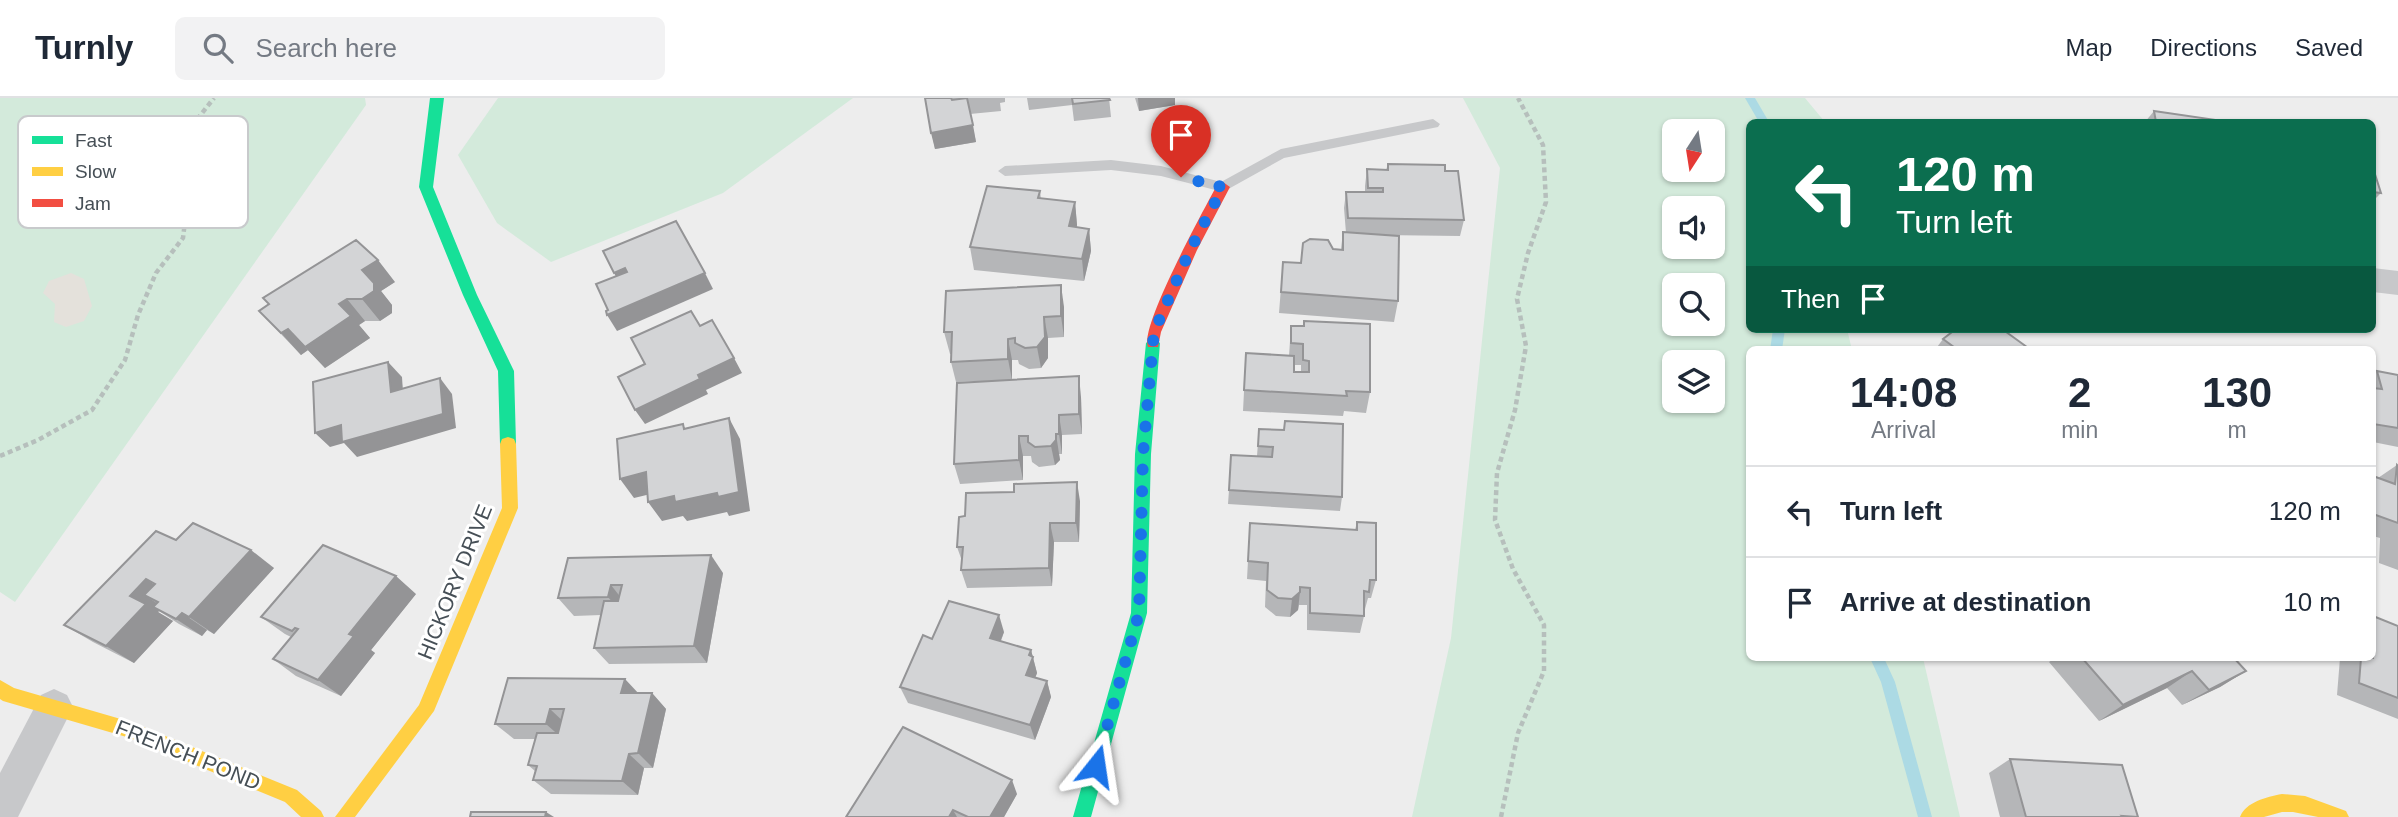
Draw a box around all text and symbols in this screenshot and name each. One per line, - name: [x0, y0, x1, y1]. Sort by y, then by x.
- search box: [175, 17, 665, 80]
- text: Turnly: [35, 29, 133, 66]
- icon: search: [199, 29, 237, 67]
- text: Search here: [255, 33, 397, 63]
- text: Map: [2066, 34, 2112, 61]
- text: Directions: [2150, 34, 2257, 61]
- text: Saved: [2295, 34, 2363, 61]
- pin: [1151, 105, 1211, 177]
- legend: [18, 116, 248, 228]
- icon: arrive: [1162, 116, 1200, 154]
- north arrow: [1662, 119, 1726, 182]
- map controls: [1662, 119, 1725, 413]
- text: Fast: [75, 130, 113, 151]
- icon: left: [1781, 147, 1872, 238]
- text: 120 m: [1896, 147, 2035, 201]
- text: Slow: [75, 161, 116, 182]
- text: Jam: [75, 193, 111, 214]
- button: sound: [1662, 196, 1725, 259]
- text: Turn left: [1896, 204, 2012, 240]
- button: search: [1662, 273, 1725, 336]
- icon: arrive: [1854, 280, 1892, 318]
- text: Then: [1781, 284, 1840, 314]
- button: layers: [1662, 350, 1725, 413]
- text: 14:08: [1850, 369, 1957, 416]
- text: 2: [2068, 369, 2091, 416]
- text: 130: [2202, 369, 2272, 416]
- text: Arrival: [1871, 417, 1936, 443]
- text: min: [2061, 417, 2098, 443]
- text: m: [2228, 417, 2247, 443]
- icon: left: [1781, 493, 1819, 531]
- text: Turn left: [1840, 496, 1942, 526]
- text: 120 m: [2269, 496, 2341, 526]
- street label: HICKORY DRIVE: [413, 501, 496, 663]
- icon: arrive: [1781, 584, 1819, 622]
- text: Arrive at destination: [1840, 587, 2091, 617]
- text: 10 m: [2283, 587, 2341, 617]
- street label: FRENCH POND: [112, 715, 264, 794]
- position arrow: [1059, 729, 1133, 803]

